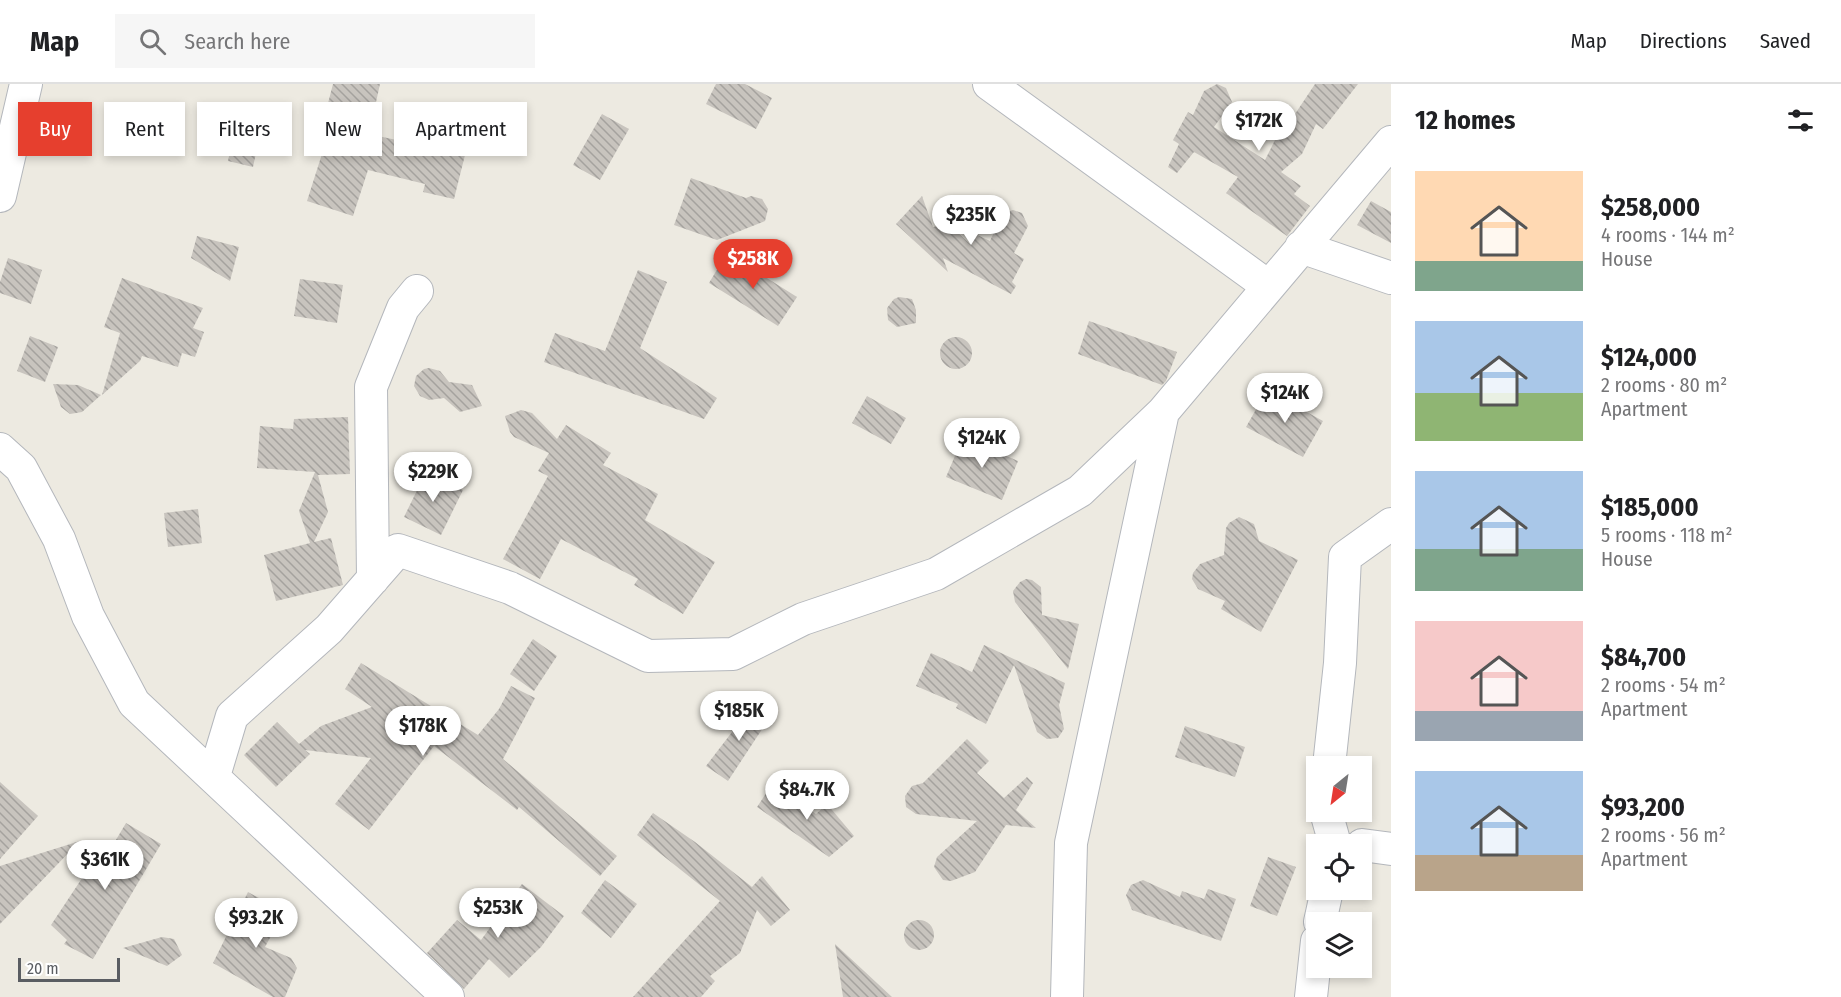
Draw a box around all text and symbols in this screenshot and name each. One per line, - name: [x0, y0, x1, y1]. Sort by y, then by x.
- search box: [115, 14, 535, 68]
- text: Map: [30, 25, 79, 58]
- icon: search: [136, 25, 169, 58]
- text: Search here: [184, 28, 290, 55]
- text: Map: [1570, 28, 1607, 54]
- text: Directions: [1640, 28, 1727, 54]
- text: Saved: [1760, 28, 1811, 54]
- pin: $172K: [1217, 101, 1301, 152]
- chip: Buy: [18, 102, 92, 156]
- chip: Rent: [104, 102, 185, 156]
- chip: Filters: [197, 102, 292, 156]
- chip: New: [304, 102, 382, 156]
- chip: Apartment: [394, 102, 527, 156]
- icon: filters: [1784, 104, 1817, 137]
- text: 12 homes: [1415, 105, 1515, 136]
- text: $172K: [1235, 108, 1283, 132]
- text: $258,000: [1601, 192, 1700, 223]
- pin: $235K: [929, 195, 1013, 246]
- icon: home: [1463, 195, 1535, 267]
- text: $235K: [946, 202, 996, 226]
- text: 4 rooms · 144 m²: [1601, 223, 1735, 247]
- pin: $258K: [711, 239, 795, 290]
- text: $258K: [727, 246, 779, 270]
- text: House: [1601, 247, 1653, 271]
- text: $124,000: [1601, 342, 1697, 373]
- icon: home: [1463, 345, 1535, 417]
- pin: $124K: [1243, 373, 1327, 424]
- text: 2 rooms · 80 m²: [1601, 373, 1727, 397]
- text: $124K: [1261, 380, 1309, 404]
- text: Apartment: [1601, 397, 1688, 421]
- pin: $124K: [940, 418, 1024, 469]
- text: $124K: [958, 425, 1006, 449]
- pin: $229K: [391, 452, 475, 503]
- text: $229K: [408, 459, 458, 483]
- text: $185,000: [1601, 492, 1699, 523]
- icon: home: [1463, 495, 1535, 567]
- text: 5 rooms · 118 m²: [1601, 523, 1732, 547]
- text: House: [1601, 547, 1653, 571]
- text: $84,700: [1601, 642, 1686, 673]
- icon: home: [1463, 645, 1535, 717]
- text: 2 rooms · 54 m²: [1601, 673, 1726, 697]
- pin: $185K: [697, 691, 781, 742]
- text: Apartment: [1601, 697, 1688, 721]
- text: $185K: [714, 698, 764, 722]
- pin: $178K: [381, 706, 465, 757]
- text: $178K: [399, 713, 447, 737]
- north arrow: [1306, 756, 1372, 822]
- map controls: [1306, 756, 1372, 978]
- pin: $84.7K: [758, 770, 856, 821]
- text: $84.7K: [779, 777, 835, 801]
- text: $93,200: [1601, 792, 1685, 823]
- icon: home: [1463, 795, 1535, 867]
- text: 2 rooms · 56 m²: [1601, 823, 1726, 847]
- button: locate: [1306, 834, 1372, 900]
- pin: $361K: [63, 840, 147, 891]
- text: $361K: [81, 847, 129, 871]
- text: Apartment: [1601, 847, 1688, 871]
- pin: $253K: [456, 888, 540, 939]
- text: $253K: [473, 895, 523, 919]
- pin: $93.2K: [207, 898, 305, 949]
- text: $93.2K: [229, 905, 283, 929]
- button: layers: [1306, 912, 1372, 978]
- scale bar: [18, 955, 120, 982]
- text: 20 m: [27, 959, 58, 978]

